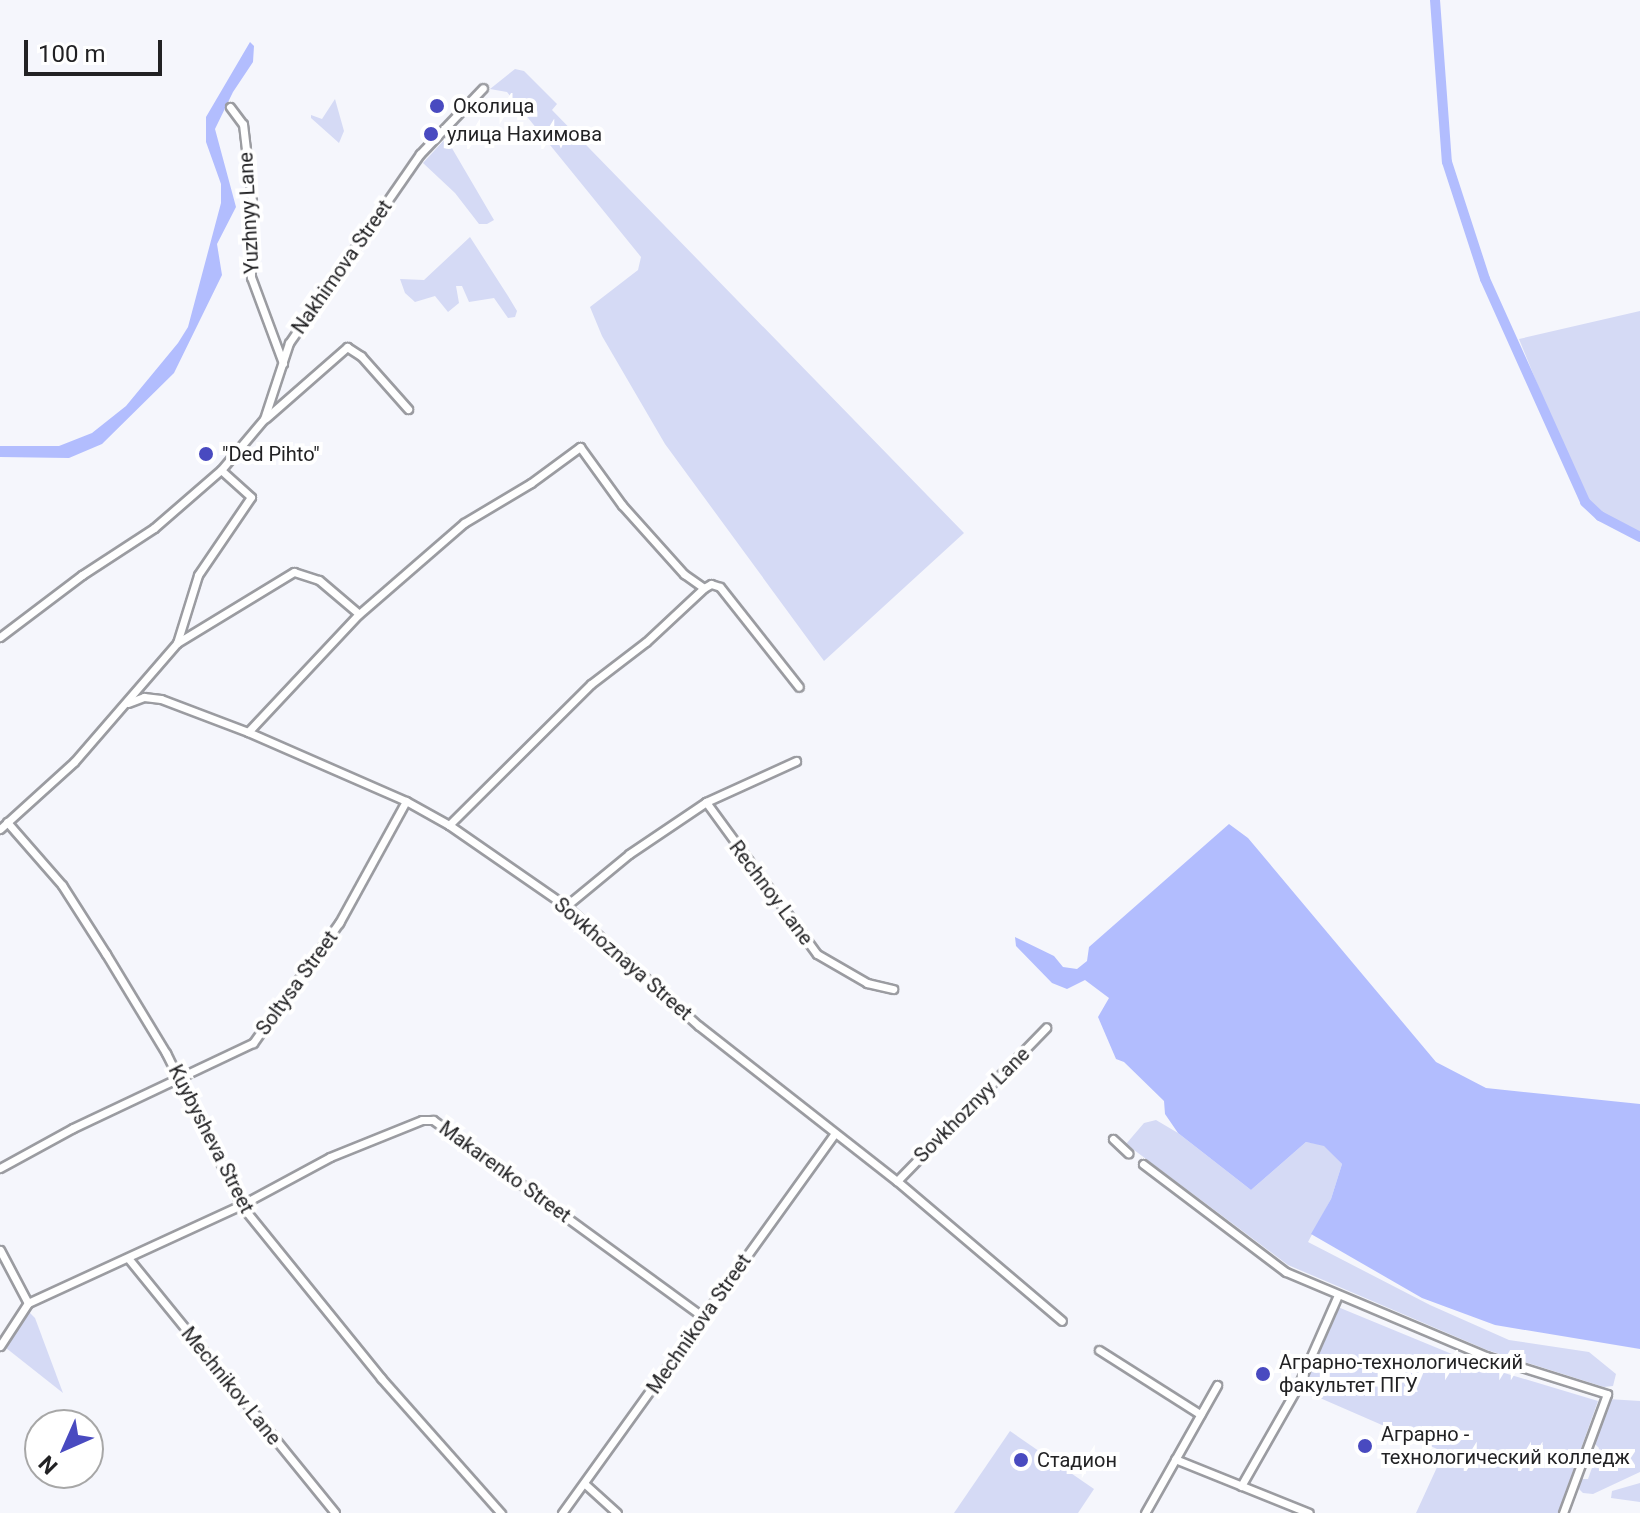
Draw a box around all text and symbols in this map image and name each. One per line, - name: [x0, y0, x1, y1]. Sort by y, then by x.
- scale bar: [28, 24, 166, 74]
- text: 100 m: [38, 40, 105, 68]
- place label: Околица: [453, 94, 534, 118]
- marker: Околица: [428, 97, 446, 115]
- place label: улица Нахимова: [447, 122, 602, 146]
- marker: улица Нахимова: [422, 125, 440, 143]
- street label: Yuzhnyy Lane: [234, 152, 264, 274]
- street label: Nakhimova Street: [287, 195, 397, 339]
- place label: "Ded Pihto": [222, 442, 320, 466]
- marker: "Ded Pihto": [197, 445, 215, 463]
- street label: Rechnoy Lane: [724, 836, 818, 950]
- street label: Sovkhoznaya Street: [549, 893, 697, 1025]
- street label: Soltysa Street: [251, 926, 343, 1040]
- street label: Sovkhoznyy Lane: [909, 1042, 1035, 1168]
- street label: Kuybysheva Street: [163, 1061, 259, 1217]
- street label: Makarenko Street: [434, 1116, 576, 1228]
- street label: Mechnikova Street: [642, 1250, 756, 1398]
- street label: Mechnikov Lane: [176, 1322, 286, 1450]
- place label: Аграрно-технологический факультет ПГУ: [1279, 1350, 1523, 1397]
- marker: Аграрно-технологический факультет ПГУ: [1254, 1365, 1272, 1383]
- north arrow: [24, 1409, 104, 1489]
- place label: Аграрно - технологический колледж: [1381, 1422, 1630, 1469]
- marker: Аграрно - технологический колледж: [1356, 1437, 1374, 1455]
- place label: Стадион: [1037, 1448, 1117, 1472]
- text: N: [34, 1451, 62, 1479]
- marker: Стадион: [1012, 1451, 1030, 1469]

